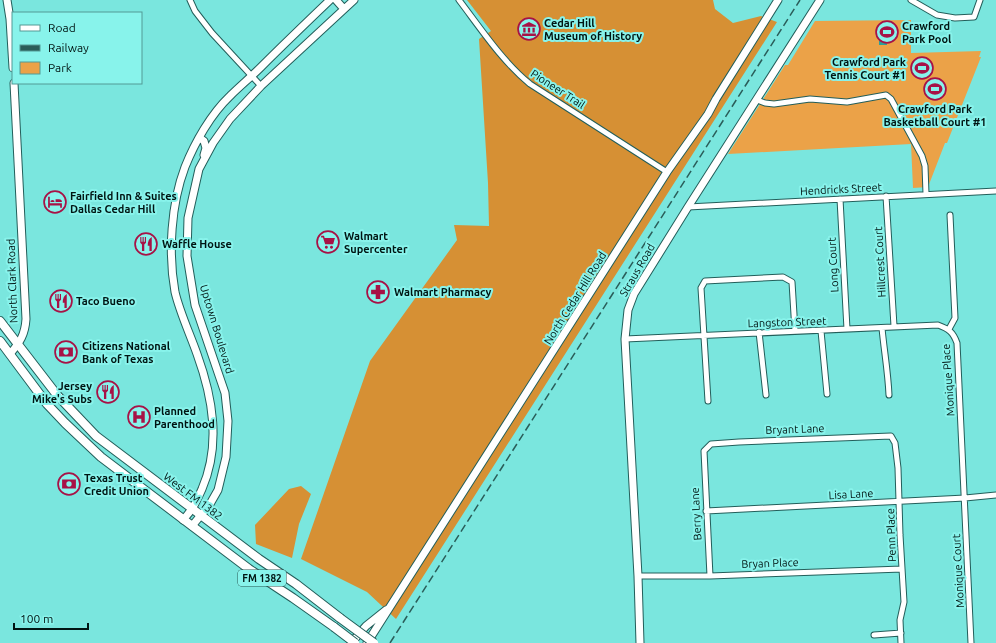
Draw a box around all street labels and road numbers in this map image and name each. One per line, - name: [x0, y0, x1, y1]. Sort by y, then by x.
- street label: Pioneer Trail: [529, 67, 587, 111]
- street label: Hendricks Street: [800, 181, 883, 197]
- street label: Hillcrest Court: [872, 226, 888, 298]
- street label: Long Court: [826, 237, 840, 293]
- street label: North Clark Road: [5, 239, 19, 323]
- street label: Straus Road: [617, 242, 657, 298]
- street label: North Cedar Hill Road: [542, 249, 608, 347]
- street label: Uptown Boulevard: [198, 283, 236, 375]
- street label: Langston Street: [747, 315, 827, 329]
- street label: Monique Place: [939, 343, 957, 417]
- street label: Bryant Lane: [765, 422, 825, 436]
- street label: West FM 1382: [161, 470, 225, 522]
- street label: Berry Lane: [689, 487, 703, 541]
- street label: Lisa Lane: [828, 487, 874, 501]
- street label: Penn Place: [884, 508, 898, 562]
- street label: Monique Court: [950, 533, 966, 608]
- street label: Bryan Place: [741, 556, 799, 570]
- road number: FM 1382: [238, 570, 286, 586]

